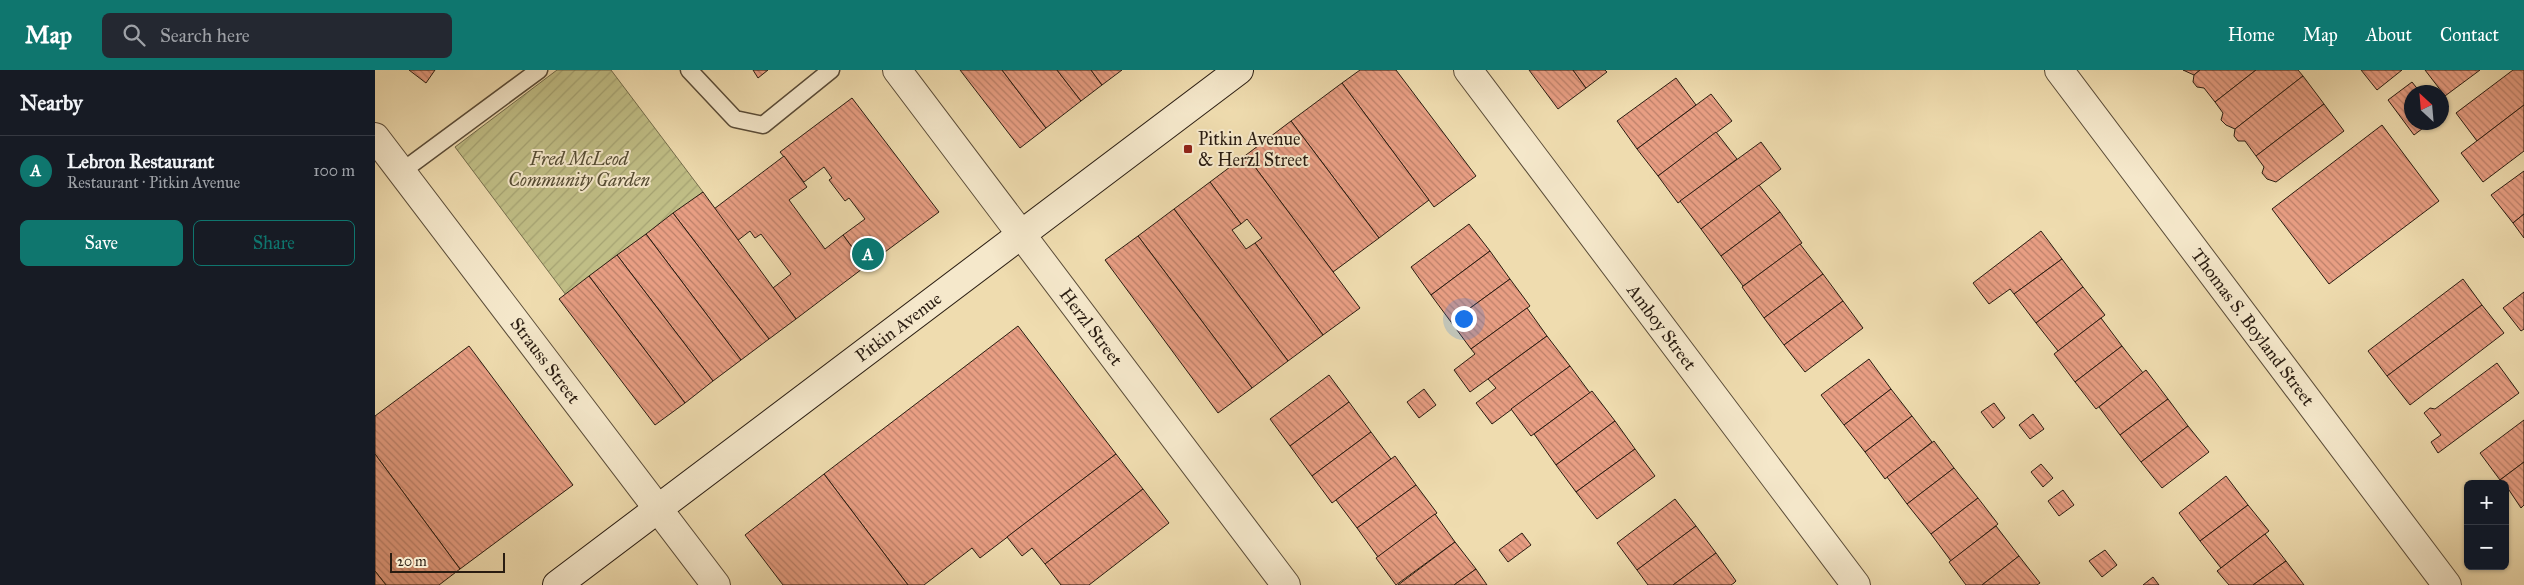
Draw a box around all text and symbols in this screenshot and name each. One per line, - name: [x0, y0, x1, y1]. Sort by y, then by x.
- search box: [102, 13, 452, 58]
- text: Map: [25, 20, 72, 50]
- icon: search: [120, 21, 148, 49]
- text: Search here: [160, 24, 250, 47]
- text: Home: [2228, 24, 2275, 46]
- text: Map: [2303, 24, 2338, 46]
- text: About: [2366, 24, 2412, 46]
- text: Contact: [2440, 24, 2499, 46]
- north arrow: [2404, 85, 2449, 130]
- text: Nearby: [20, 90, 83, 116]
- place label: Pitkin Avenue & Herzl Street: [1198, 128, 1309, 171]
- marker: Pitkin Avenue & Herzl Street: [1182, 143, 1194, 155]
- park label: Fred McLeod Community Garden: [508, 148, 650, 191]
- text: Lebron Restaurant: [67, 150, 214, 173]
- text: A: [31, 161, 41, 180]
- text: 100 m: [313, 161, 355, 180]
- text: Restaurant · Pitkin Avenue: [67, 173, 240, 192]
- button: Save: [20, 220, 183, 266]
- button: Share: [193, 220, 355, 266]
- pin: A: [852, 235, 884, 273]
- street label: Thomas S. Boyland Street: [2186, 244, 2320, 411]
- street label: Amboy Street: [1622, 279, 1702, 375]
- street label: Herzl Street: [1055, 284, 1128, 371]
- street label: Pitkin Avenue: [851, 287, 946, 367]
- your location: [1451, 306, 1477, 332]
- street label: Strauss Street: [505, 313, 585, 409]
- map controls: [2464, 480, 2509, 570]
- button: +: [2464, 480, 2509, 525]
- button: −: [2464, 525, 2509, 570]
- scale bar: [390, 550, 505, 573]
- text: 20 m: [397, 553, 427, 570]

